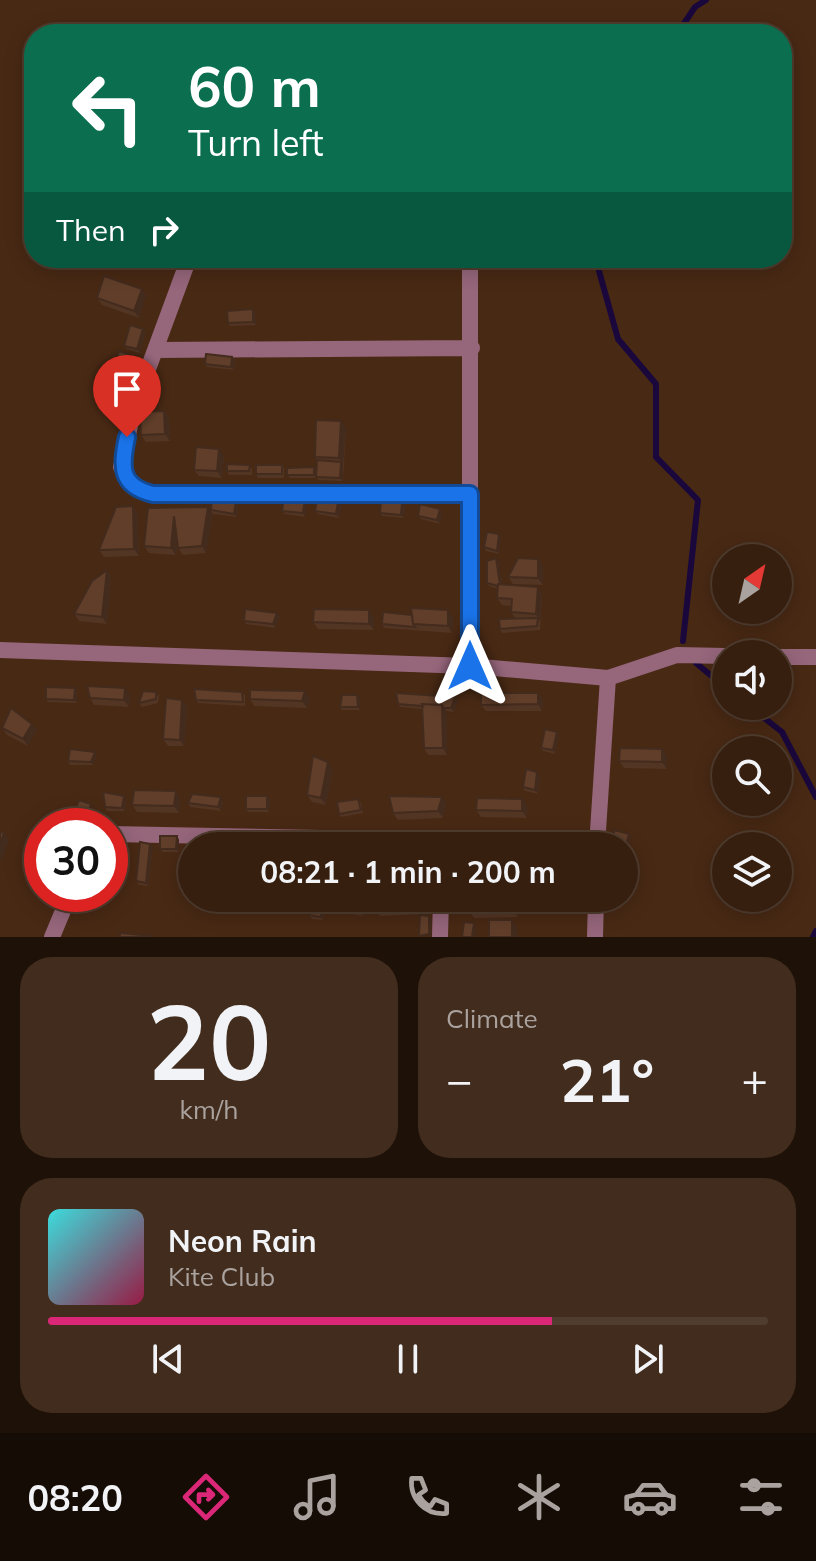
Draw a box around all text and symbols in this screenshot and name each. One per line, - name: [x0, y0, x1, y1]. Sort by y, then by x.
- text: 60 m: [188, 51, 321, 121]
- icon: left: [56, 56, 160, 160]
- text: Turn left: [188, 120, 324, 165]
- icon: right: [142, 208, 186, 252]
- text: Then: [56, 211, 126, 249]
- pin: [93, 355, 161, 437]
- icon: arrive: [105, 367, 149, 411]
- north arrow: [712, 544, 792, 624]
- map controls: [712, 544, 792, 912]
- position arrow: [428, 624, 512, 708]
- button: sound: [712, 640, 792, 720]
- button: search: [712, 736, 792, 816]
- speed limit sign: 30: [24, 808, 128, 912]
- button: layers: [712, 832, 792, 912]
- text: 08:21 · 1 min · 200 m: [260, 853, 556, 891]
- text: 20: [147, 975, 271, 1106]
- text: Climate: [446, 1002, 538, 1035]
- text: 21°: [560, 1042, 654, 1117]
- text: −: [446, 1052, 472, 1107]
- text: +: [742, 1052, 768, 1107]
- text: km/h: [180, 1093, 238, 1126]
- text: Neon Rain: [168, 1222, 317, 1260]
- text: Kite Club: [168, 1260, 275, 1293]
- icon: previous: [146, 1337, 190, 1381]
- icon: pause: [386, 1337, 430, 1381]
- icon: next: [626, 1337, 670, 1381]
- icon: directions: [178, 1469, 234, 1525]
- icon: music: [289, 1469, 345, 1525]
- icon: phone: [400, 1469, 456, 1525]
- icon: climate: [511, 1469, 567, 1525]
- icon: car: [622, 1469, 678, 1525]
- icon: filters: [733, 1469, 789, 1525]
- text: 08:20: [27, 1475, 123, 1520]

